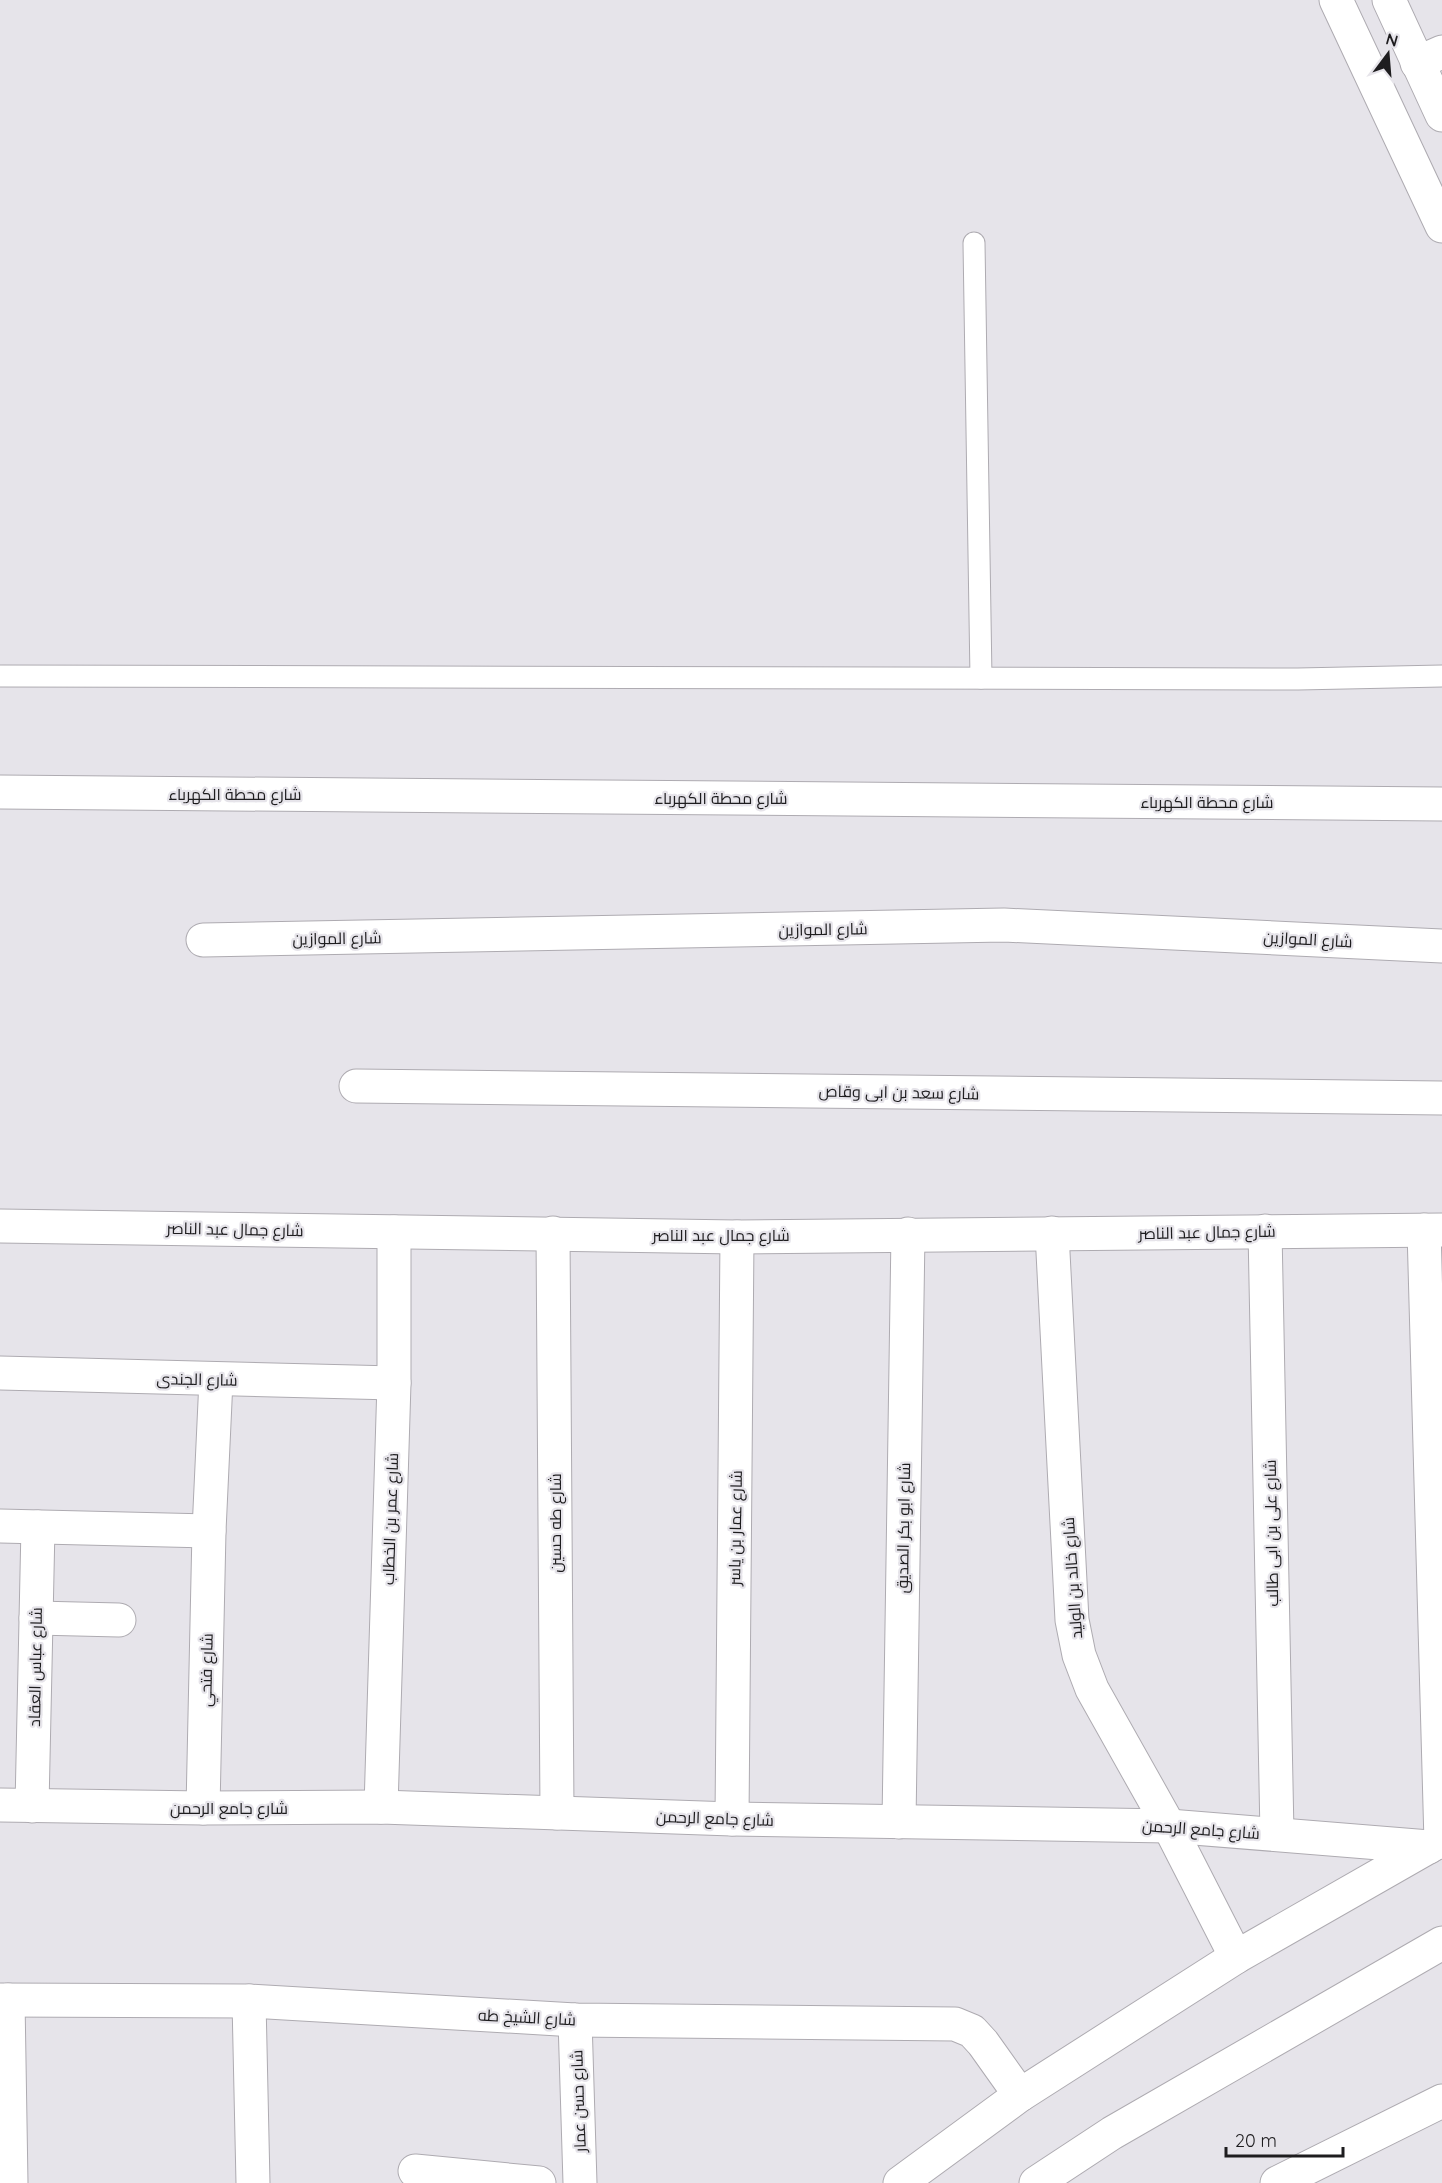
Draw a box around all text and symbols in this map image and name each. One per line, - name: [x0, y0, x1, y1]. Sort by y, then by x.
- north arrow: [1358, 24, 1418, 84]
- text: N: [1384, 28, 1401, 51]
- street label: شارع محطة الكهرباء: [168, 784, 302, 806]
- street label: شارع محطة الكهرباء: [654, 788, 788, 810]
- street label: شارع محطة الكهرباء: [1140, 792, 1274, 814]
- street label: شارع الموازين: [778, 918, 868, 942]
- street label: شارع الموازين: [292, 927, 382, 951]
- street label: شارع الموازين: [1263, 927, 1353, 953]
- street label: شارع سعد بن ابى وقاص: [818, 1081, 980, 1105]
- street label: شارع جمال عبد الناصر: [165, 1218, 304, 1242]
- street label: شارع جمال عبد الناصر: [1137, 1221, 1276, 1245]
- street label: شارع جمال عبد الناصر: [651, 1225, 790, 1247]
- street label: شارع الجندى: [156, 1368, 238, 1392]
- street label: شارع عمر بن الخطاب: [378, 1453, 404, 1586]
- street label: شارع على بن ابى طالب: [1260, 1459, 1284, 1607]
- street label: شارع ابو بكر الصديق: [892, 1462, 916, 1594]
- street label: شارع عمار بن ياسر: [724, 1470, 748, 1587]
- street label: شارع طه حسين: [545, 1473, 567, 1573]
- street label: شارع خالد بن الوليد: [1058, 1516, 1088, 1639]
- street label: شارع عباس العقاد: [24, 1607, 48, 1727]
- street label: شارع فتحي: [195, 1633, 221, 1707]
- street label: شارع جامع الرحمن: [170, 1798, 288, 1820]
- street label: شارع جامع الرحمن: [656, 1806, 774, 1832]
- street label: شارع جامع الرحمن: [1141, 1815, 1261, 1845]
- street label: شارع الشيخ طه: [477, 2004, 577, 2032]
- street label: شارع حسن عمار: [566, 2049, 592, 2154]
- scale bar: [1226, 2120, 1343, 2158]
- text: 20 m: [1235, 2129, 1277, 2152]

